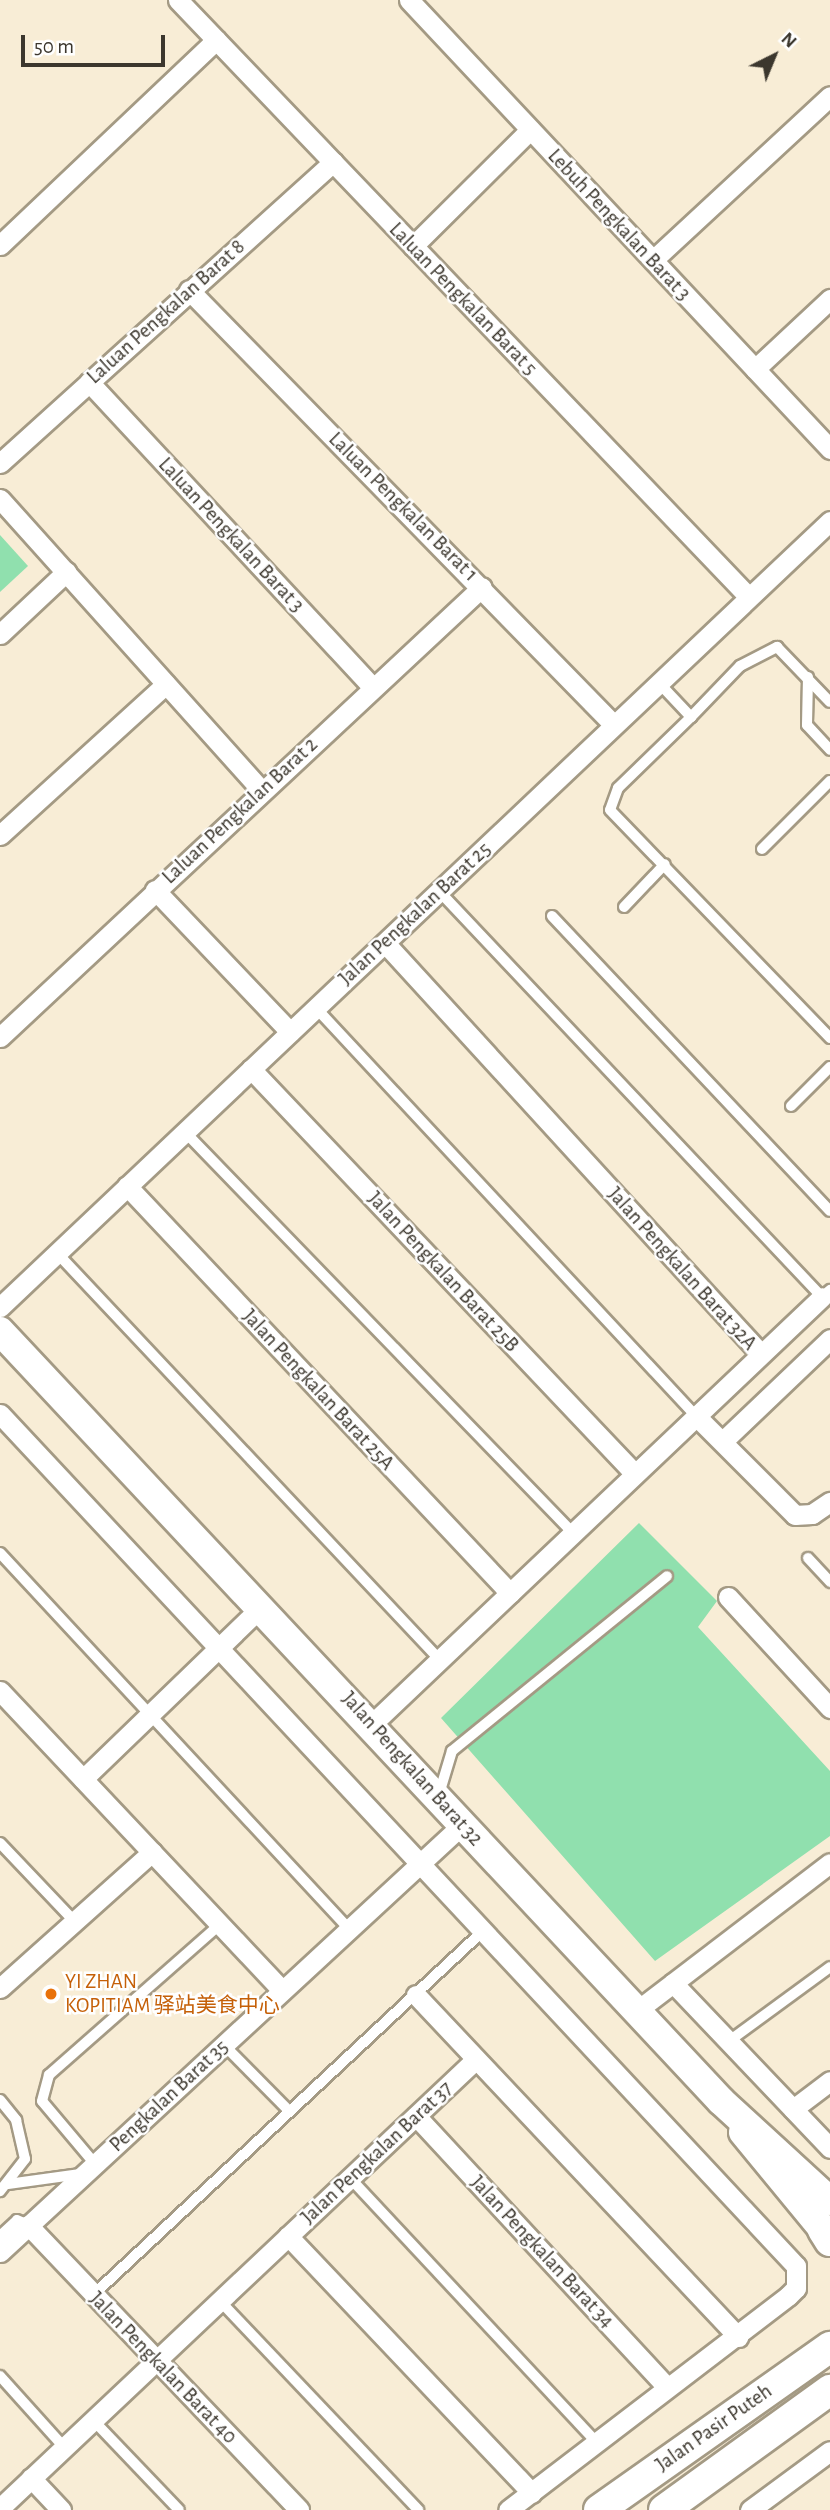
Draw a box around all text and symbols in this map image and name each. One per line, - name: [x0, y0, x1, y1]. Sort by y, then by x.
- scale bar: [24, 21, 168, 65]
- north arrow: [739, 21, 809, 91]
- text: N: [777, 29, 800, 52]
- text: 50 m: [34, 36, 74, 57]
- street label: Lebuh Pengkalan Barat 3: [542, 144, 696, 306]
- street label: Laluan Pengkalan Barat 5: [384, 217, 542, 381]
- street label: Laluan Pengkalan Barat 8: [82, 234, 250, 390]
- street label: Laluan Pengkalan Barat 1: [323, 427, 483, 587]
- street label: Laluan Pengkalan Barat 3: [153, 452, 309, 618]
- street label: Laluan Pengkalan Barat 2: [157, 732, 323, 890]
- street label: Jalan Pengkalan Barat 25: [334, 837, 496, 991]
- street label: Jalan Pengkalan Barat 32A: [602, 1182, 762, 1356]
- street label: Jalan Pengkalan Barat 25B: [362, 1187, 524, 1357]
- street label: Jalan Pengkalan Barat 25A: [237, 1304, 399, 1476]
- street label: Jalan Pengkalan Barat 32: [336, 1687, 488, 1851]
- place label: YI ZHAN KOPITIAM 驿站美食中心: [65, 1969, 280, 2019]
- marker: YI ZHAN KOPITIAM 驿站美食中心: [43, 1986, 59, 2002]
- street label: Pengkalan Barat 35: [104, 2035, 234, 2157]
- street label: Jalan Pengkalan Barat 37: [296, 2076, 458, 2230]
- street label: Jalan Pengkalan Barat 34: [465, 2171, 619, 2333]
- street label: Jalan Pengkalan Barat 40: [84, 2287, 242, 2449]
- street label: Jalan Pasir Puteh: [651, 2379, 777, 2477]

